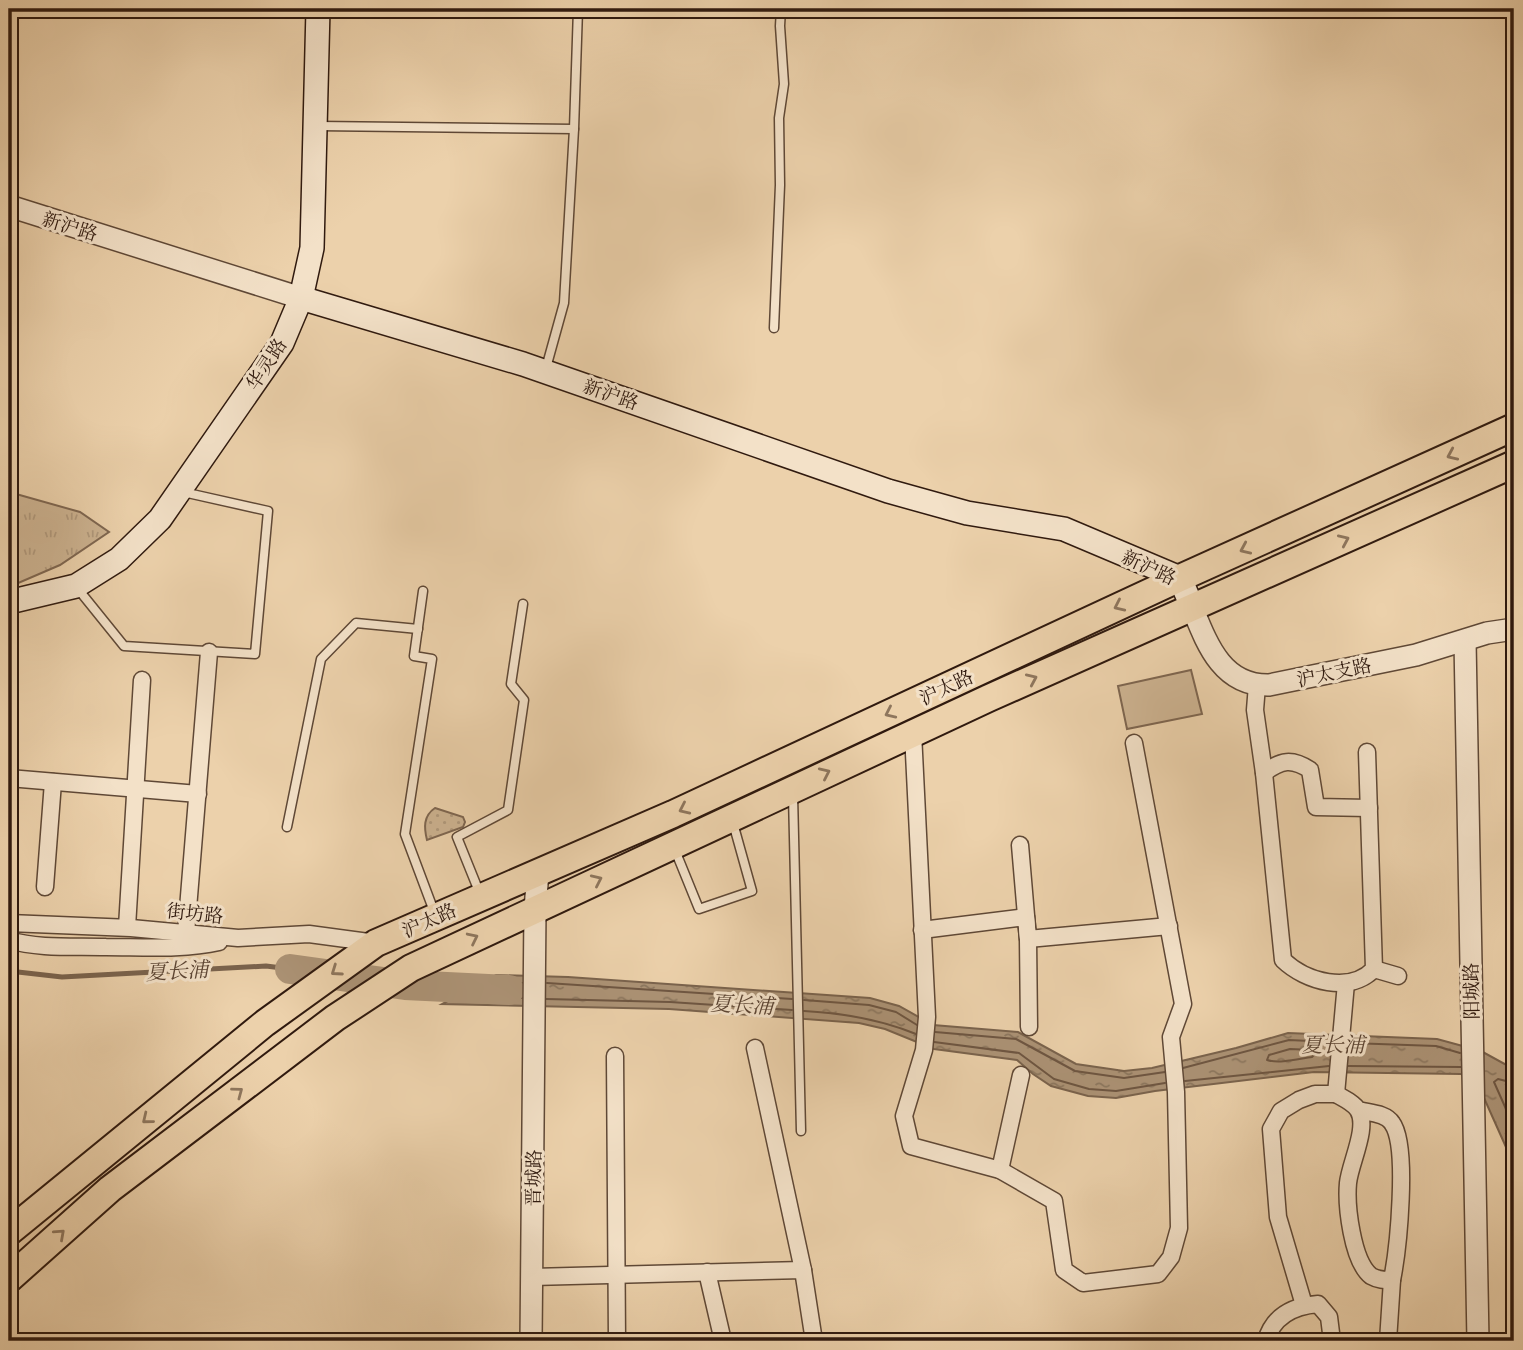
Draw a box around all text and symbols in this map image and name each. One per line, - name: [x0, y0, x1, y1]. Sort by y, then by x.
- street label: 新沪路: [39, 207, 100, 246]
- street label: 华灵路: [241, 334, 292, 394]
- street label: 新沪路: [580, 374, 642, 415]
- one-way arrow: [1447, 447, 1459, 461]
- one-way arrow: [1336, 534, 1349, 548]
- one-way arrow: [1239, 541, 1252, 555]
- street label: 新沪路: [1118, 545, 1179, 590]
- one-way arrow: [1113, 598, 1126, 612]
- street label: 沪太支路: [1295, 653, 1374, 692]
- street label: 沪太路: [916, 665, 977, 710]
- one-way arrow: [1025, 673, 1037, 687]
- one-way arrow: [885, 704, 897, 718]
- one-way arrow: [818, 768, 830, 782]
- one-way arrow: [679, 800, 691, 814]
- one-way arrow: [590, 874, 602, 888]
- street label: 沪太路: [398, 898, 460, 943]
- street label: 街坊路: [165, 899, 225, 928]
- one-way arrow: [466, 933, 478, 947]
- water label: 夏长浦: [145, 956, 212, 986]
- street label: 阳城路: [1460, 962, 1483, 1020]
- one-way arrow: [331, 963, 344, 975]
- water label: 夏长浦: [710, 990, 777, 1020]
- water label: 夏长浦: [1302, 1032, 1367, 1058]
- one-way arrow: [230, 1088, 243, 1101]
- one-way arrow: [142, 1111, 155, 1123]
- street label: 晋城路: [522, 1149, 545, 1207]
- one-way arrow: [52, 1229, 65, 1242]

